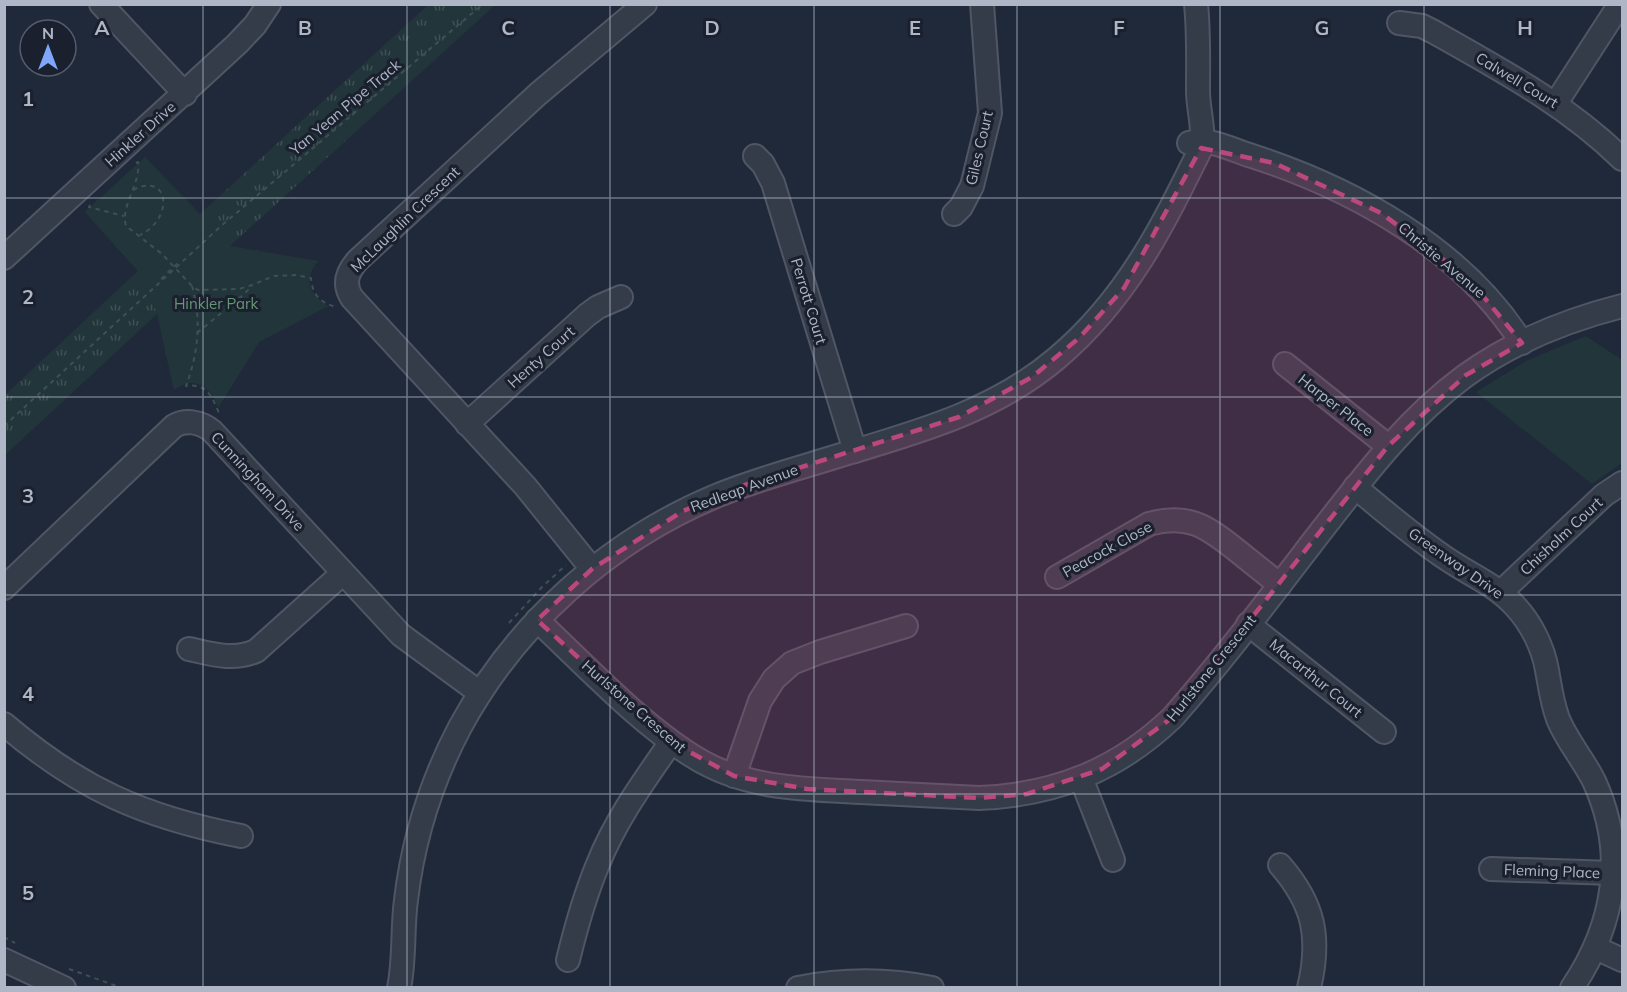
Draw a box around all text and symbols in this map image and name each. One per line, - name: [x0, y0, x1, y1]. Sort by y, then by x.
- text: A: [95, 15, 110, 40]
- text: B: [298, 15, 312, 40]
- text: C: [501, 15, 515, 40]
- text: D: [704, 15, 720, 40]
- text: E: [909, 15, 921, 40]
- text: F: [1113, 15, 1125, 40]
- text: G: [1315, 15, 1329, 40]
- text: H: [1517, 15, 1533, 40]
- north arrow: [18, 18, 78, 78]
- text: N: [42, 23, 54, 43]
- street label: Calwell Court: [1472, 48, 1562, 112]
- street label: Yan Yean Pipe Track: [285, 55, 405, 160]
- text: 1: [22, 86, 34, 111]
- street label: Hinkler Drive: [101, 97, 179, 171]
- street label: Giles Court: [961, 109, 997, 187]
- street label: McLaughlin Crescent: [346, 162, 464, 276]
- street label: Christie Avenue: [1394, 218, 1490, 302]
- street label: Perrott Court: [787, 256, 831, 346]
- text: 2: [22, 284, 34, 309]
- park label: Hinkler Park: [174, 294, 258, 313]
- street label: Henty Court: [504, 322, 578, 392]
- street label: Harper Place: [1295, 370, 1377, 440]
- street label: Cunningham Drive: [207, 427, 309, 535]
- street label: Redleap Avenue: [688, 460, 800, 516]
- text: 3: [22, 483, 34, 508]
- street label: Chisholm Court: [1516, 493, 1606, 579]
- street label: Peacock Close: [1059, 517, 1155, 581]
- street label: Greenway Drive: [1405, 523, 1507, 603]
- street label: Hurlstone Crescent: [1162, 611, 1260, 725]
- street label: Macarthur Court: [1266, 635, 1366, 721]
- street label: Hurlstone Crescent: [578, 656, 690, 756]
- text: 4: [22, 681, 34, 706]
- street label: Fleming Place: [1503, 860, 1601, 882]
- text: 5: [22, 880, 34, 905]

